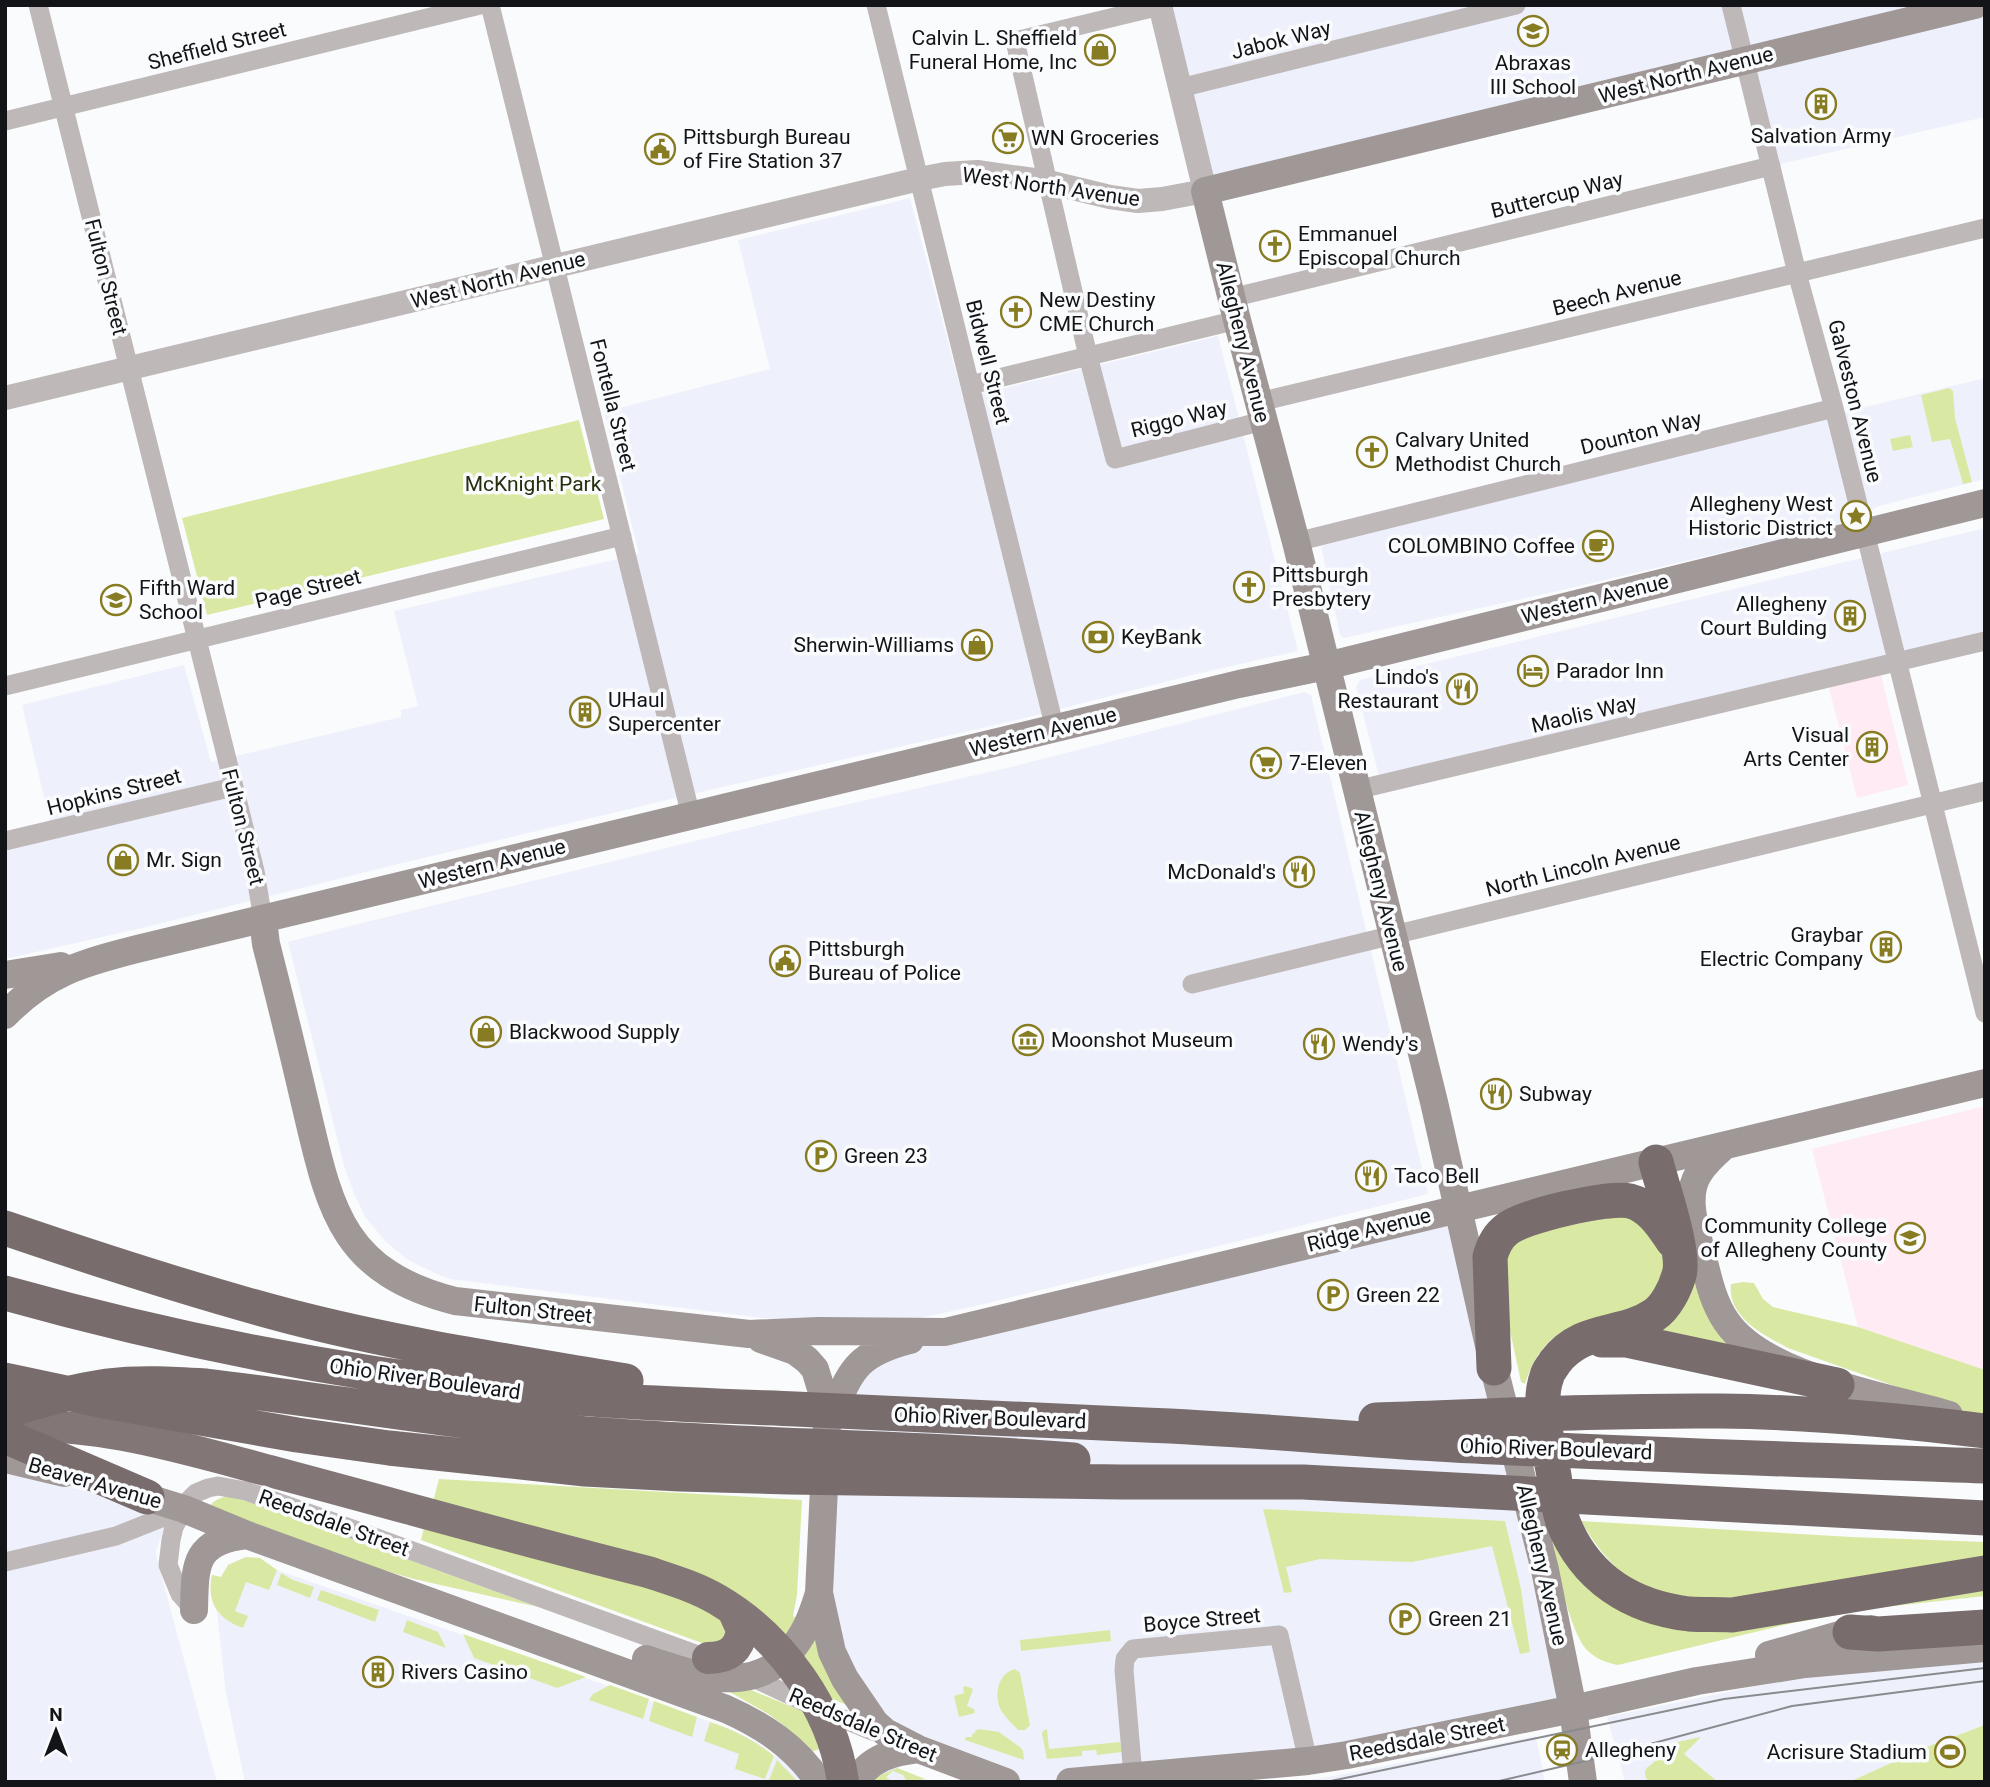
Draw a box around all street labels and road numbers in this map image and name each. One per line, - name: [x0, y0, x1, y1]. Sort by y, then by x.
- street label: Jabok Way: [1229, 16, 1334, 64]
- street label: Sheffield Street: [145, 17, 289, 75]
- street label: West North Avenue: [1596, 42, 1776, 108]
- street label: West North Avenue: [961, 163, 1141, 211]
- street label: Buttercup Way: [1488, 167, 1626, 223]
- street label: Fulton Street: [80, 216, 132, 338]
- street label: West North Avenue: [408, 247, 588, 313]
- street label: Allegheny Avenue: [1211, 259, 1275, 425]
- street label: Beech Avenue: [1550, 265, 1684, 321]
- street label: Bidwell Street: [961, 297, 1015, 427]
- street label: Galveston Avenue: [1823, 317, 1887, 485]
- street label: Fontella Street: [585, 336, 641, 474]
- street label: Riggo Way: [1128, 395, 1230, 443]
- street label: Dounton Way: [1578, 406, 1704, 460]
- street label: Page Street: [253, 564, 363, 614]
- street label: Western Avenue: [1519, 569, 1671, 629]
- street label: Maolis Way: [1529, 690, 1639, 738]
- street label: Western Avenue: [967, 702, 1119, 762]
- street label: Hopkins Street: [44, 764, 184, 820]
- street label: Fulton Street: [217, 766, 269, 888]
- street label: Allegheny Avenue: [1349, 808, 1413, 974]
- street label: North Lincoln Avenue: [1483, 830, 1683, 902]
- street label: Western Avenue: [416, 834, 568, 894]
- street label: Ridge Avenue: [1305, 1203, 1433, 1257]
- street label: Fulton Street: [473, 1292, 594, 1328]
- street label: Ohio River Boulevard: [328, 1354, 522, 1404]
- street label: Ohio River Boulevard: [893, 1403, 1087, 1433]
- street label: Ohio River Boulevard: [1459, 1434, 1653, 1464]
- street label: Beaver Avenue: [26, 1452, 164, 1514]
- street label: Allegheny Avenue: [1512, 1482, 1572, 1648]
- street label: Reedsdale Street: [256, 1485, 412, 1561]
- street label: Boyce Street: [1142, 1603, 1262, 1637]
- street label: Reedsdale Street: [786, 1683, 941, 1767]
- street label: Reedsdale Street: [1347, 1712, 1507, 1766]

